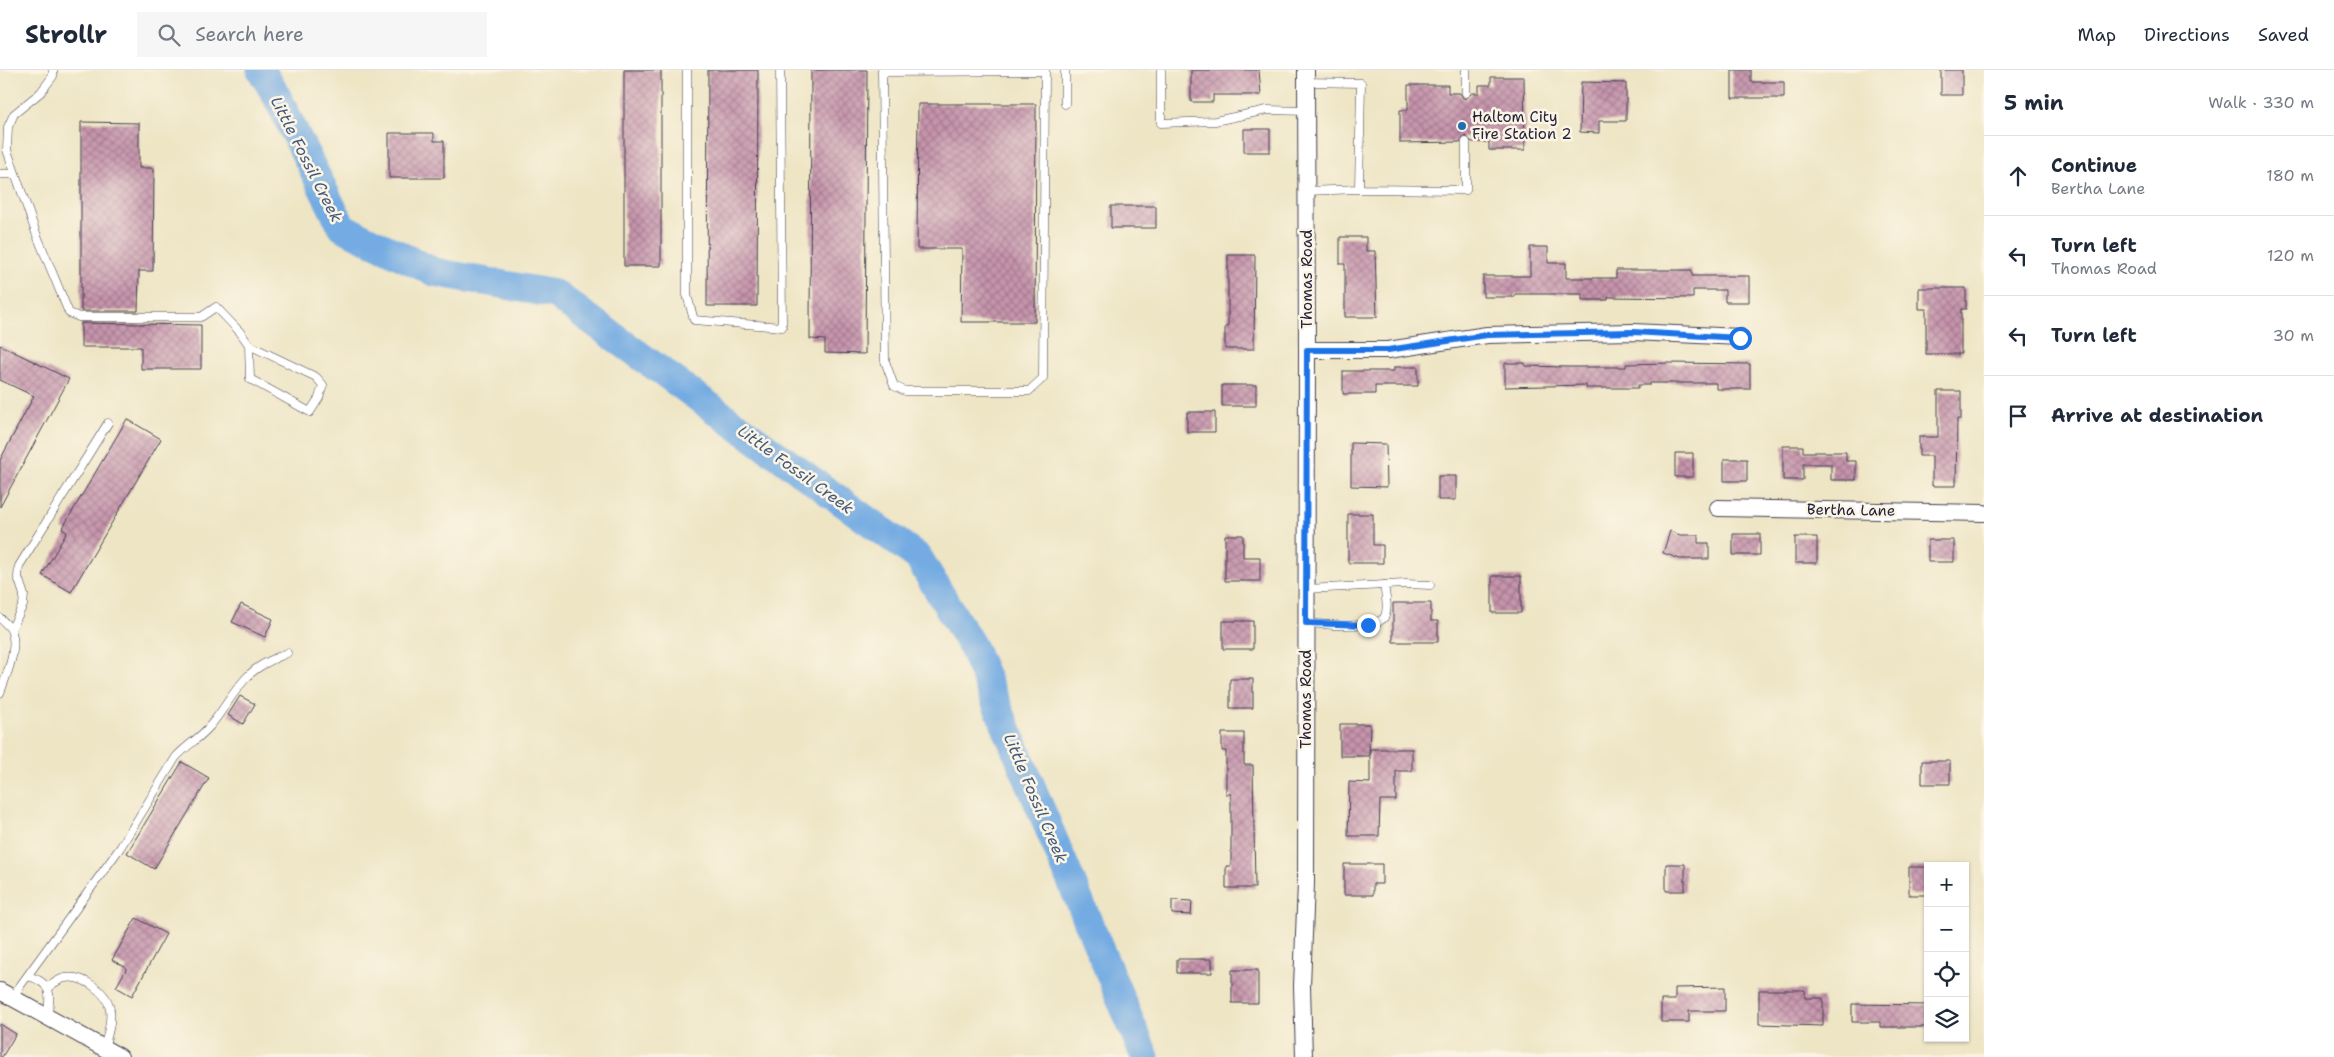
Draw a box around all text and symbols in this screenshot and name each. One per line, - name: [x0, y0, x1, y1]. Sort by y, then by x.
- search box: [137, 12, 487, 57]
- text: Strollr: [25, 19, 107, 51]
- icon: search: [155, 21, 183, 49]
- text: Search here: [195, 22, 304, 47]
- text: Map: [2078, 23, 2116, 47]
- text: Directions: [2144, 23, 2230, 47]
- text: Saved: [2258, 23, 2309, 47]
- text: 5 min: [2004, 89, 2064, 117]
- text: Walk · 330 m: [2208, 92, 2314, 113]
- water label: Little Fossil Creek: [266, 93, 347, 226]
- place label: Haltom City Fire Station 2: [1472, 107, 1572, 144]
- marker: Haltom City Fire Station 2: [1456, 120, 1468, 132]
- text: Continue: [2051, 153, 2137, 178]
- icon: ahead: [2004, 162, 2032, 190]
- text: 180 m: [2266, 165, 2314, 186]
- text: Bertha Lane: [2051, 178, 2145, 199]
- street label: Thomas Road: [1297, 229, 1317, 329]
- text: Turn left: [2051, 233, 2137, 258]
- icon: left: [2004, 242, 2032, 270]
- text: 120 m: [2267, 245, 2314, 266]
- text: Thomas Road: [2051, 258, 2157, 279]
- icon: left: [2004, 322, 2032, 350]
- text: Turn left: [2051, 323, 2137, 348]
- text: 30 m: [2273, 325, 2314, 346]
- route start: [1729, 327, 1752, 350]
- icon: arrive: [2004, 402, 2032, 430]
- text: Arrive at destination: [2051, 403, 2263, 428]
- water label: Little Fossil Creek: [734, 420, 858, 519]
- street label: Bertha Lane: [1807, 499, 1895, 521]
- route end: [1357, 614, 1380, 637]
- street label: Thomas Road: [1296, 649, 1316, 749]
- water label: Little Fossil Creek: [999, 730, 1072, 866]
- map controls: [1924, 862, 1969, 1042]
- button: +: [1924, 862, 1969, 907]
- button: −: [1924, 907, 1969, 952]
- button: locate: [1924, 952, 1969, 997]
- button: layers: [1924, 997, 1969, 1042]

